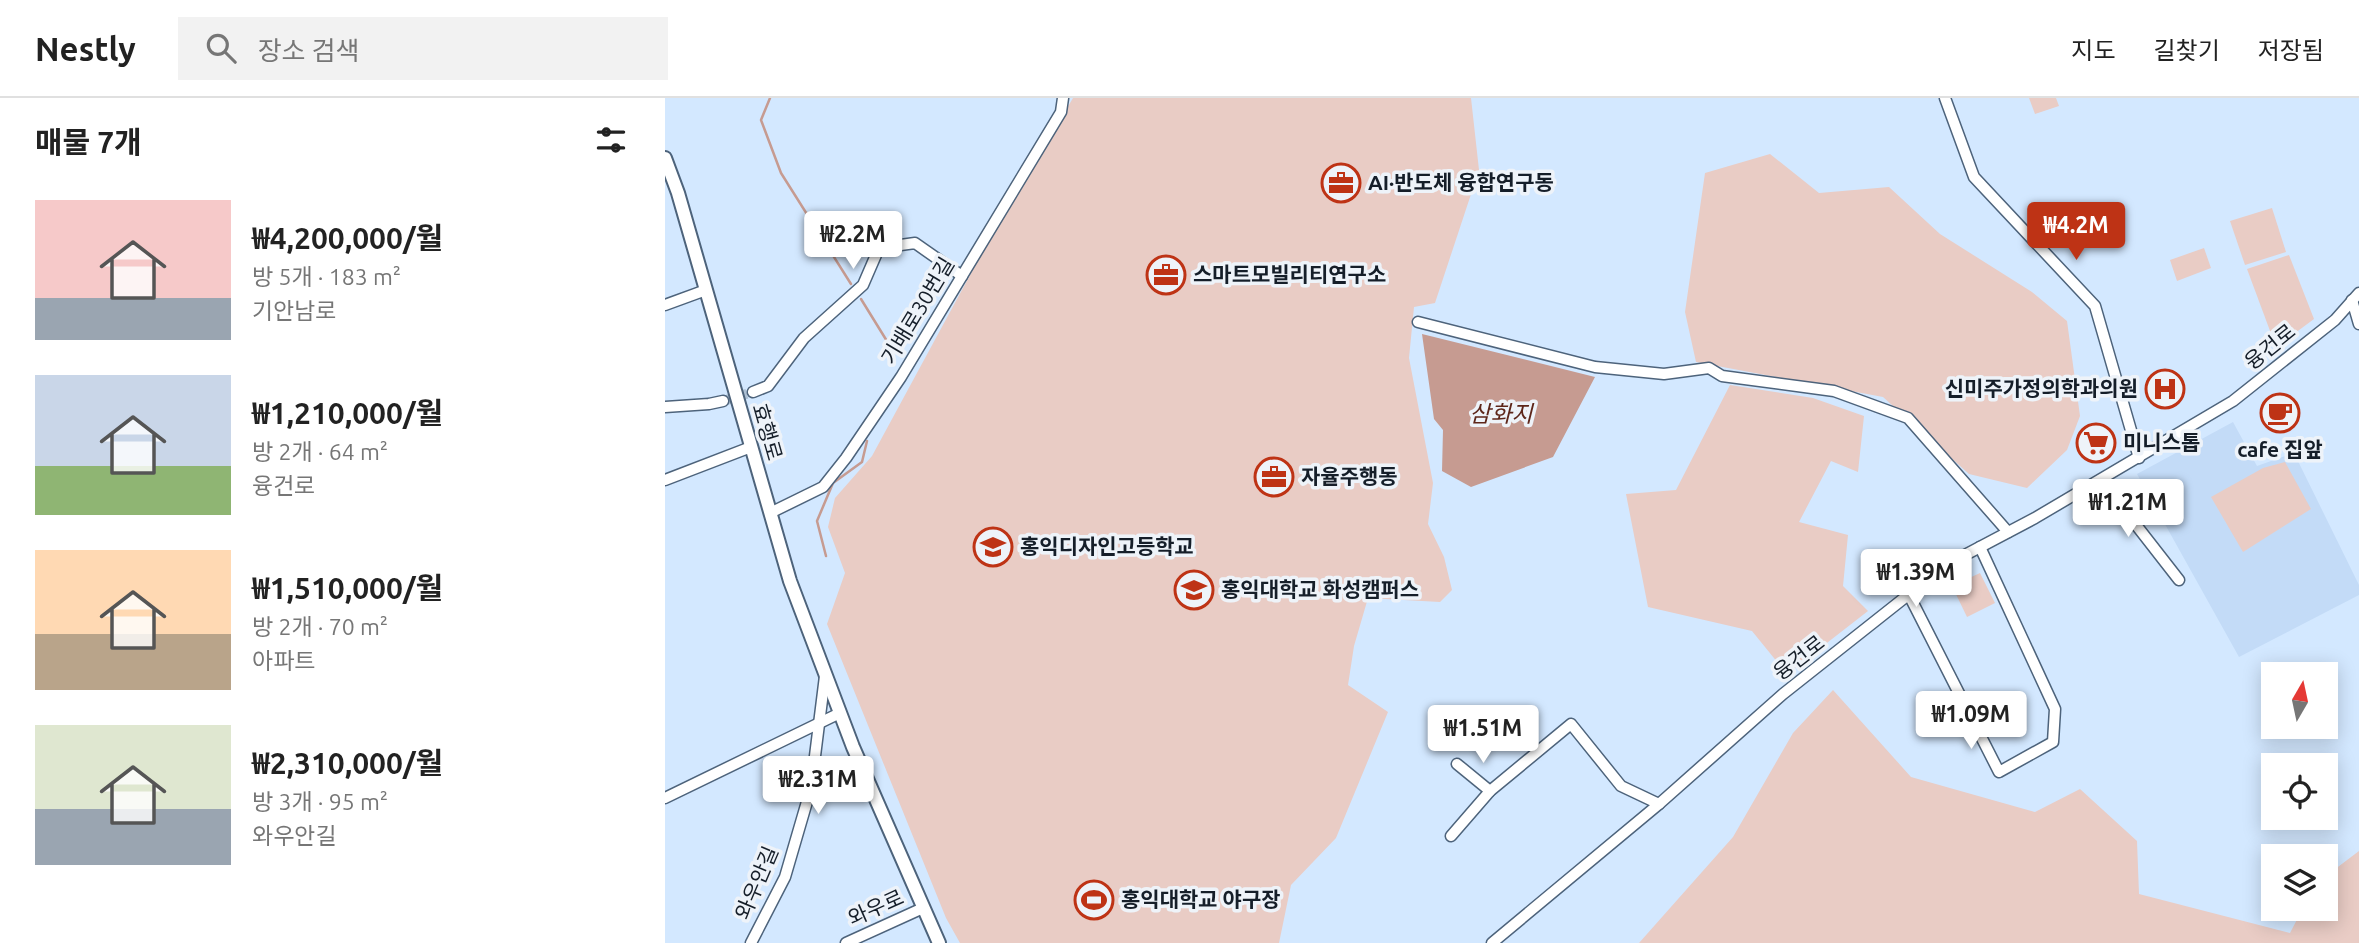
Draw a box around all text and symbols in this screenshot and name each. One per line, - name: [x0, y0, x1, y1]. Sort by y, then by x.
- search box: [178, 17, 668, 80]
- icon: search: [202, 29, 240, 67]
- text: Nestly: [35, 30, 136, 67]
- text: 장소 검색: [258, 36, 359, 65]
- text: 지도: [2071, 37, 2116, 64]
- text: 길찾기: [2154, 37, 2220, 64]
- text: 저장됨: [2258, 37, 2324, 64]
- icon: filters: [592, 121, 630, 159]
- text: 매물 7개: [35, 125, 142, 159]
- office icon: AI·반도체 융합연구동: [1320, 162, 1362, 204]
- place label: AI·반도체 융합연구동: [1368, 170, 1554, 194]
- pin: ₩4.2M: [2027, 202, 2125, 262]
- pin: ₩2.2M: [804, 212, 902, 271]
- text: ₩4.2M: [2043, 212, 2109, 237]
- text: ₩4,200,000/월: [252, 221, 443, 255]
- text: ₩2.2M: [820, 221, 886, 246]
- icon: home: [91, 228, 175, 312]
- street label: 기배로30번길: [876, 253, 958, 368]
- office icon: 스마트모빌리티연구소: [1145, 254, 1187, 296]
- place label: 스마트모빌리티연구소: [1193, 262, 1386, 286]
- text: 방 5개 · 183 m²: [252, 264, 401, 289]
- text: 기안남로: [252, 298, 337, 323]
- street label: 융건로: [2239, 319, 2299, 374]
- hospital icon: 신미주가정의학과의원: [2144, 368, 2186, 410]
- place label: 신미주가정의학과의원: [1945, 376, 2138, 400]
- cafe icon: cafe 집앞: [2259, 392, 2301, 434]
- text: ₩1,210,000/월: [252, 396, 443, 430]
- street label: 효행로: [748, 401, 787, 463]
- water label: 삼화지: [1469, 401, 1535, 426]
- icon: home: [91, 403, 175, 487]
- supermarket icon: 미니스톱: [2075, 422, 2117, 464]
- place label: 미니스톱: [2123, 430, 2200, 454]
- place label: cafe 집앞: [2237, 437, 2323, 461]
- text: 방 2개 · 64 m²: [252, 439, 388, 464]
- office icon: 자율주행동: [1253, 456, 1295, 498]
- place label: 자율주행동: [1301, 464, 1398, 488]
- text: 융건로: [252, 473, 315, 498]
- pin: ₩1.21M: [2071, 480, 2185, 539]
- text: ₩1.21M: [2089, 489, 2167, 514]
- school or university icon: 홍익디자인고등학교: [972, 526, 1014, 568]
- place label: 홍익디자인고등학교: [1020, 534, 1194, 558]
- pin: ₩1.39M: [1859, 550, 1973, 609]
- text: ₩1.39M: [1877, 559, 1955, 584]
- school or university icon: 홍익대학교 화성캠퍼스: [1173, 569, 1215, 611]
- text: ₩1,510,000/월: [252, 571, 443, 605]
- place label: 홍익대학교 화성캠퍼스: [1221, 577, 1419, 601]
- icon: home: [91, 578, 175, 662]
- text: 방 2개 · 70 m²: [252, 614, 388, 639]
- street label: 융건로: [1768, 630, 1829, 685]
- text: 아파트: [252, 648, 315, 673]
- north arrow: [2261, 662, 2338, 738]
- map controls: [2261, 662, 2338, 921]
- pin: ₩1.09M: [1914, 692, 2028, 751]
- text: ₩1.09M: [1932, 701, 2010, 726]
- pin: ₩1.51M: [1426, 706, 1540, 765]
- text: ₩1.51M: [1444, 715, 1522, 740]
- text: ₩2,310,000/월: [252, 746, 443, 780]
- icon: home: [91, 753, 175, 837]
- button: locate: [2261, 753, 2338, 830]
- pin: ₩2.31M: [761, 756, 875, 816]
- text: ₩2.31M: [779, 766, 857, 791]
- text: 방 3개 · 95 m²: [252, 789, 388, 814]
- text: 와우안길: [252, 823, 337, 848]
- street label: 와우안길: [730, 842, 782, 923]
- button: layers: [2261, 844, 2338, 921]
- sports icon: 홍익대학교 야구장: [1073, 879, 1115, 921]
- street label: 와우로: [844, 884, 907, 930]
- place label: 홍익대학교 야구장: [1121, 887, 1281, 911]

